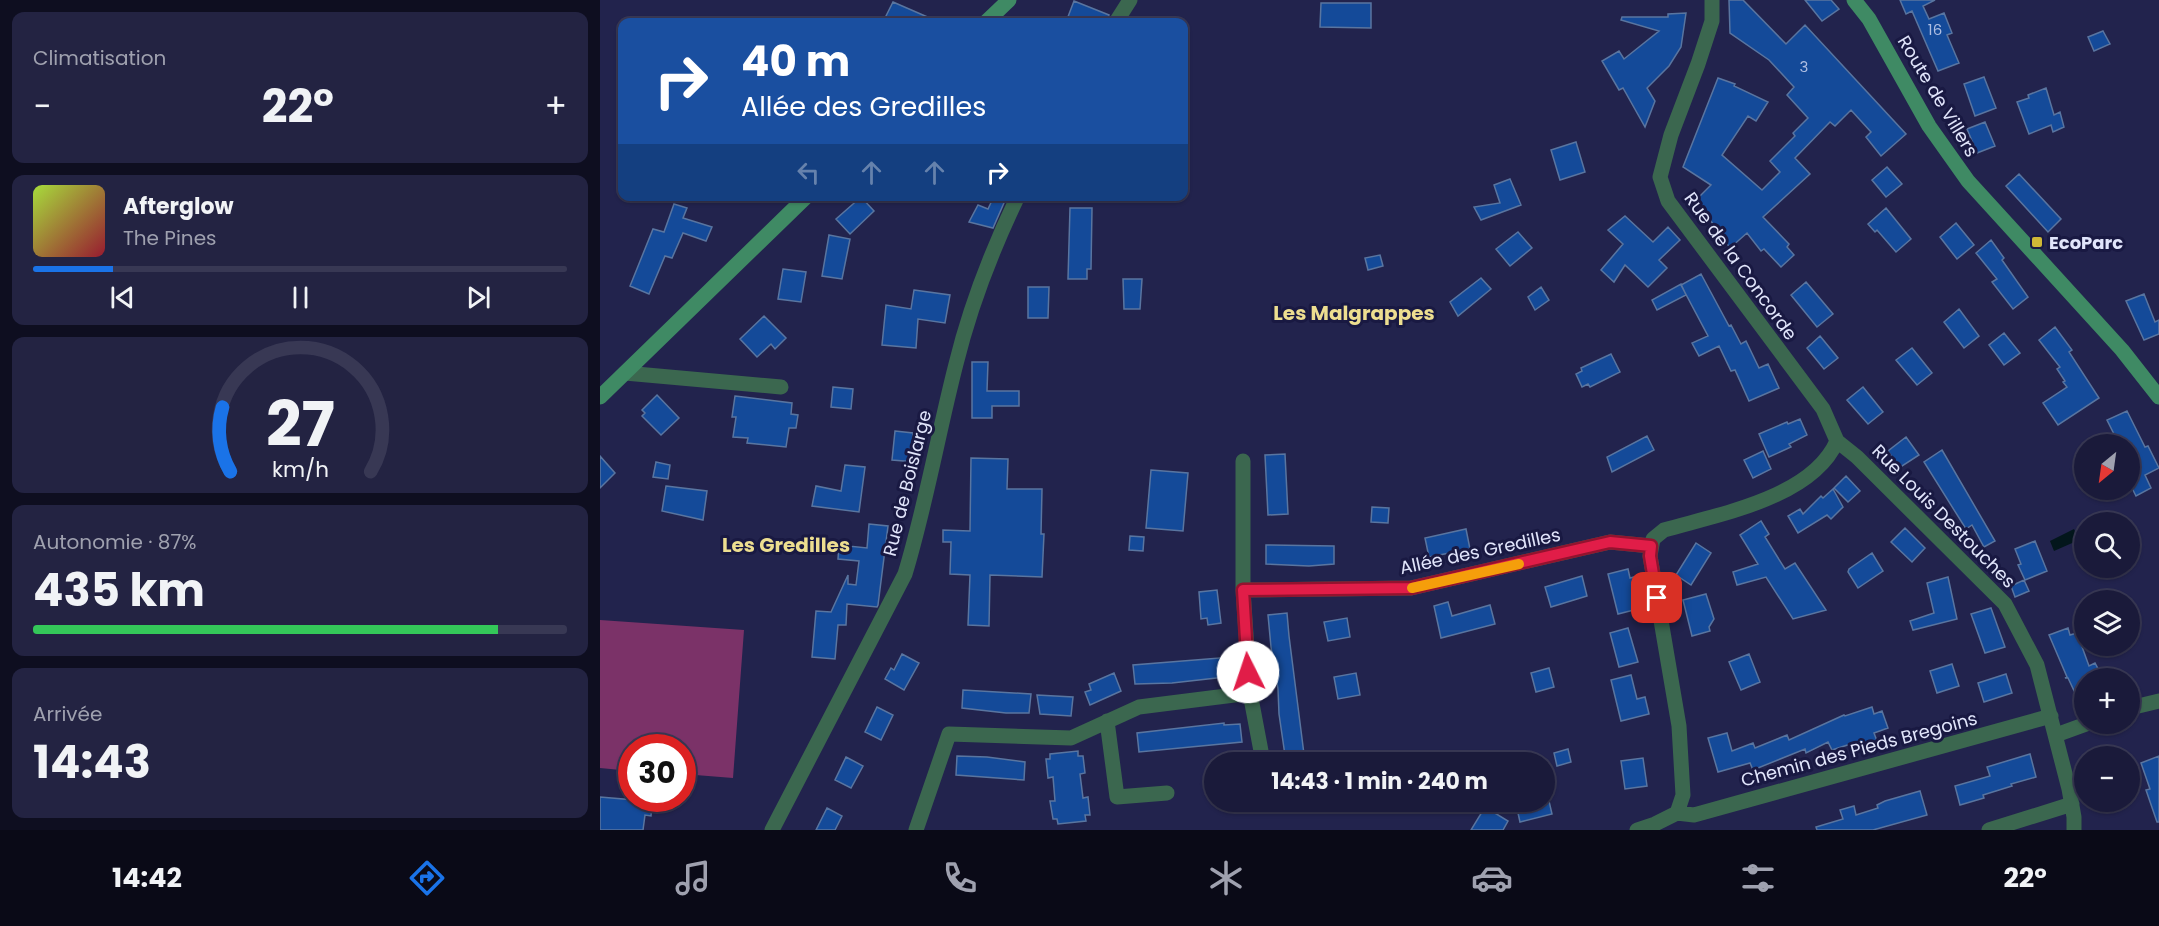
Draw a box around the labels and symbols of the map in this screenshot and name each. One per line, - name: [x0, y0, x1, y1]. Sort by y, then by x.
- house number: 16: [1928, 19, 1942, 40]
- street label: Route de Villers: [1892, 31, 1984, 161]
- house number: 3: [1800, 56, 1808, 77]
- street label: Rue de la Concorde: [1679, 187, 1803, 345]
- place label: EcoParc: [2049, 230, 2123, 255]
- marker: EcoParc: [2030, 235, 2044, 249]
- district label: Les Malgrappes: [1273, 299, 1435, 327]
- street label: Rue de Boislarge: [877, 407, 937, 559]
- north arrow: [2074, 434, 2140, 500]
- street label: Rue Louis Destouches: [1867, 439, 2021, 593]
- street label: Allée des Gredilles: [1397, 522, 1563, 580]
- district label: Les Gredilles: [722, 531, 850, 559]
- pin: [1631, 572, 1682, 623]
- position arrow: [1216, 640, 1280, 704]
- street label: Chemin des Pieds Bregoins: [1738, 705, 1980, 793]
- speed limit sign: 30: [618, 734, 696, 812]

